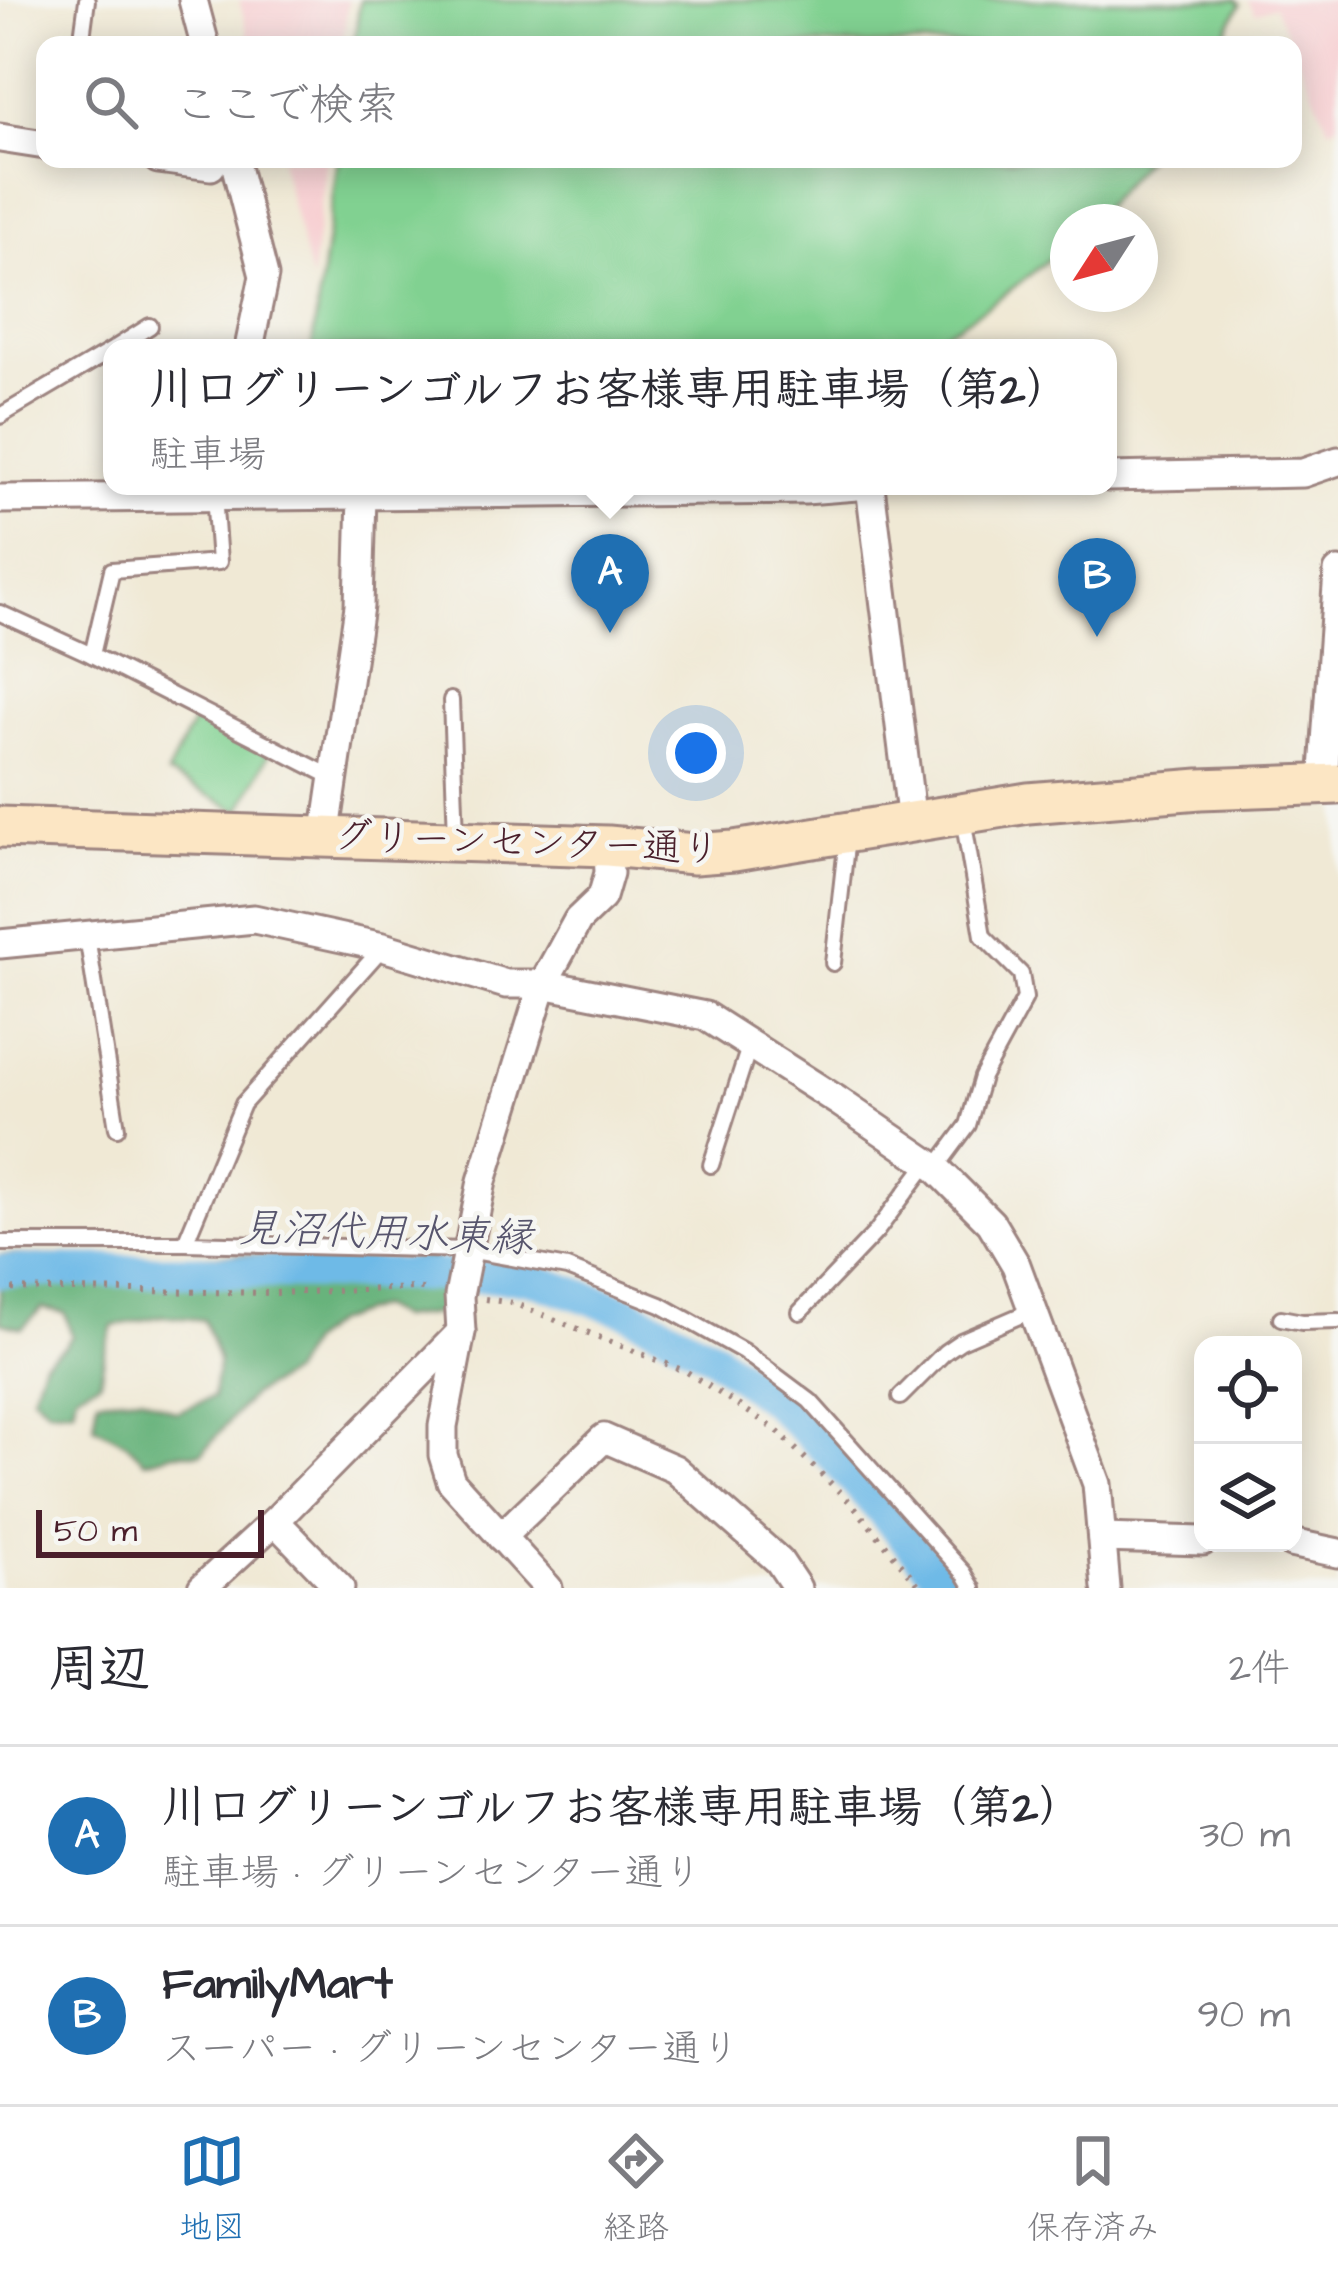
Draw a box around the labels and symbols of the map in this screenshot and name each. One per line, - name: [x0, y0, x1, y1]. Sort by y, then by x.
- north arrow: [1050, 204, 1158, 312]
- pin: A: [571, 534, 649, 633]
- pin: B: [1058, 538, 1136, 637]
- your location: [666, 723, 726, 783]
- street label: グリーンセンター通り: [333, 810, 721, 878]
- water label: 見沼代用水東縁: [238, 1200, 537, 1268]
- scale bar: [36, 1504, 264, 1557]

